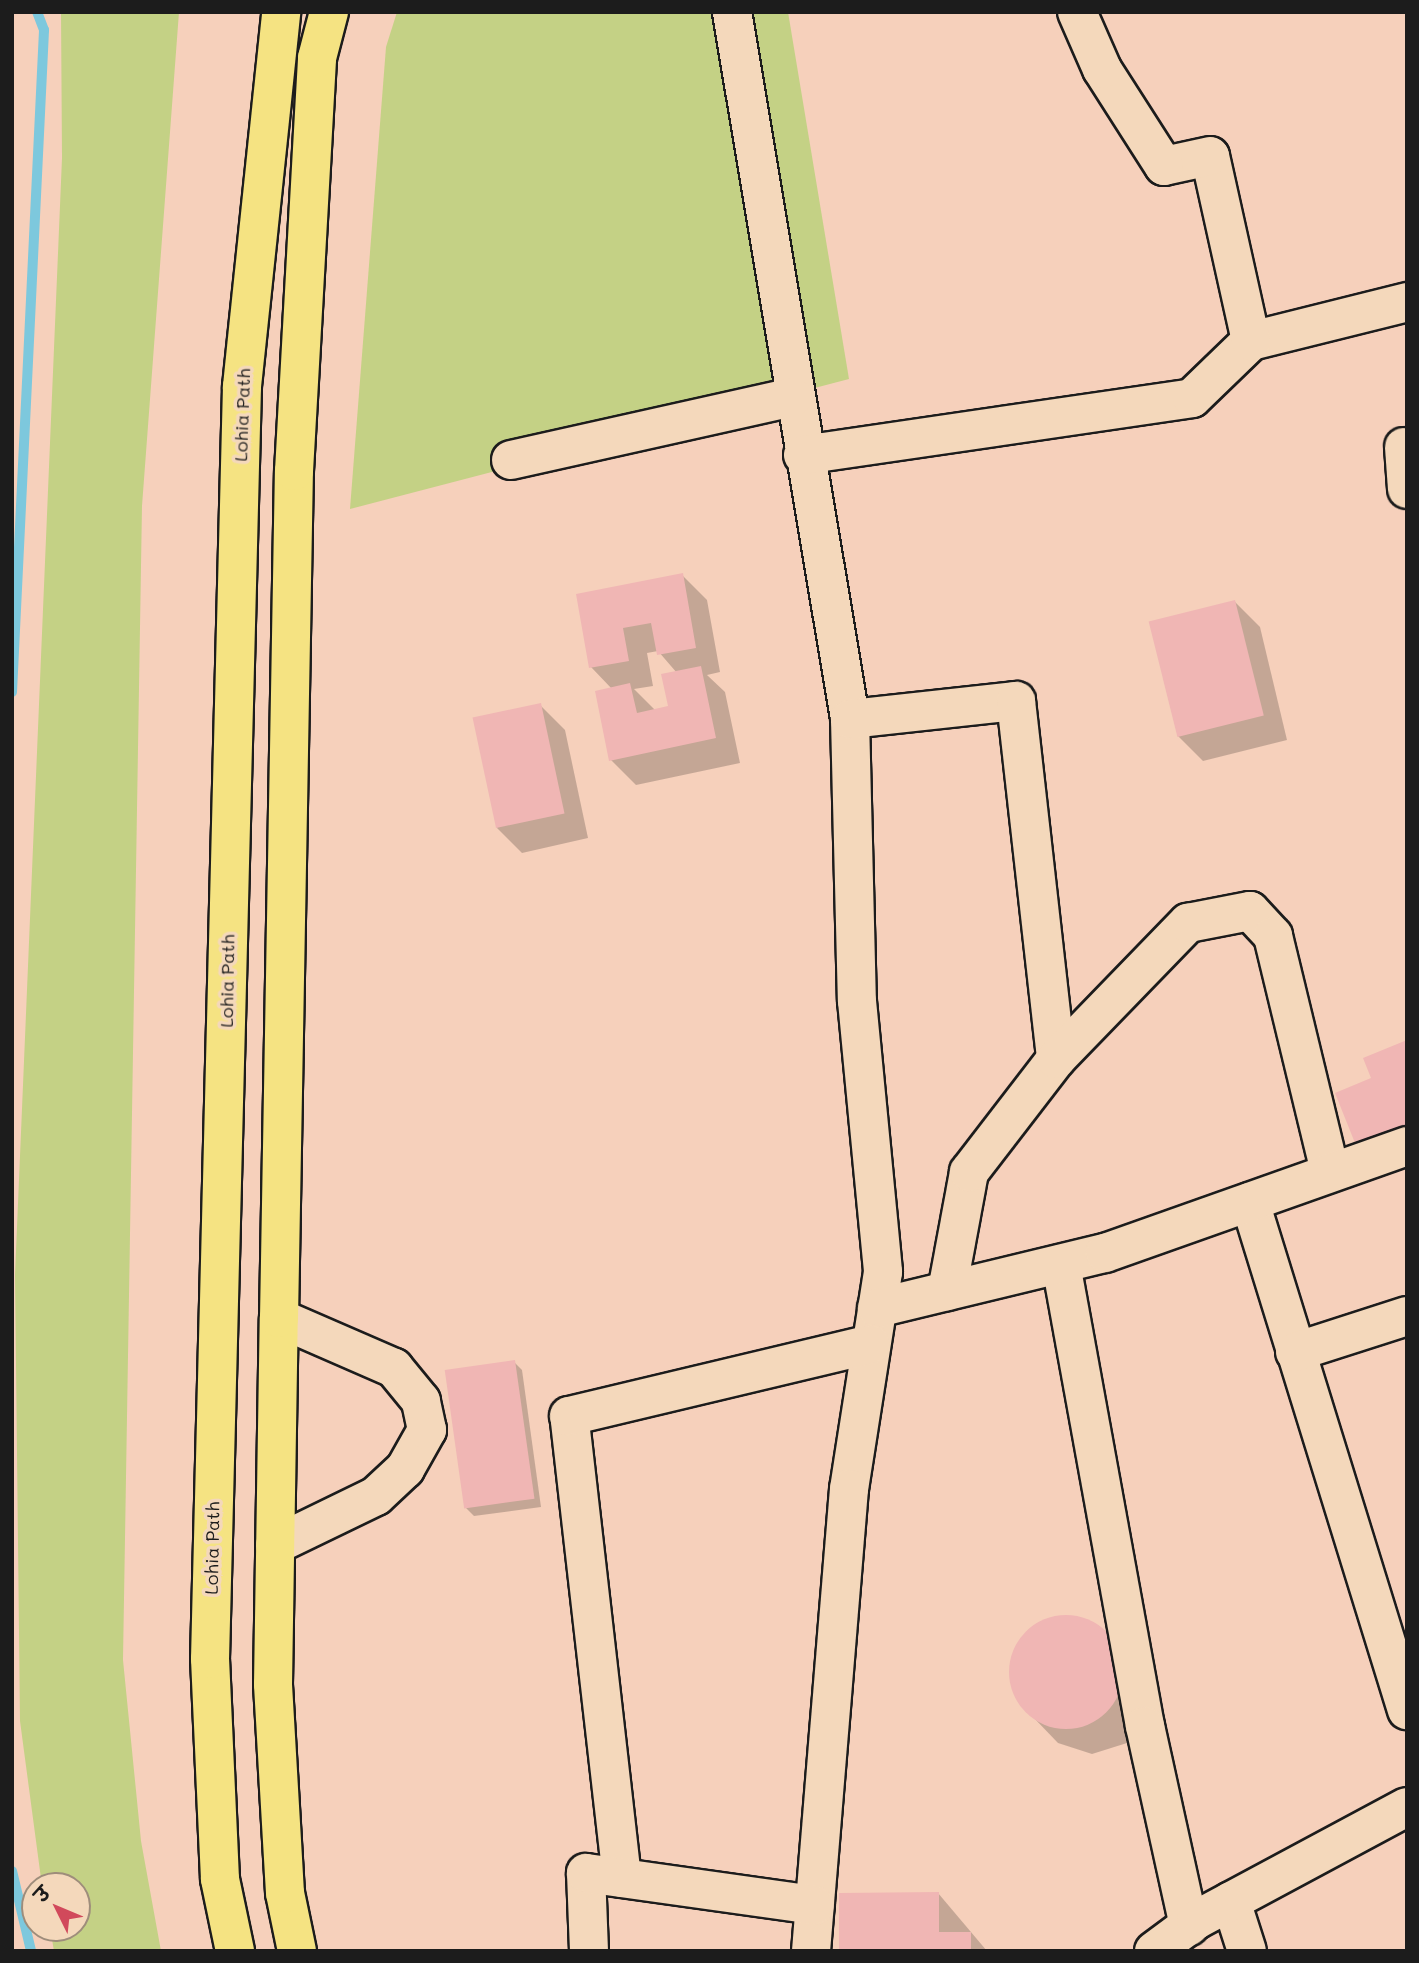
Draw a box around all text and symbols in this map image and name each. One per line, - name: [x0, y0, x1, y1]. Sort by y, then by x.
- street label: Lohia Path: [230, 368, 254, 462]
- street label: Lohia Path: [215, 934, 239, 1028]
- street label: Lohia Path: [200, 1501, 224, 1595]
- north arrow: [21, 1872, 91, 1942]
- text: उ: [28, 1881, 55, 1907]

